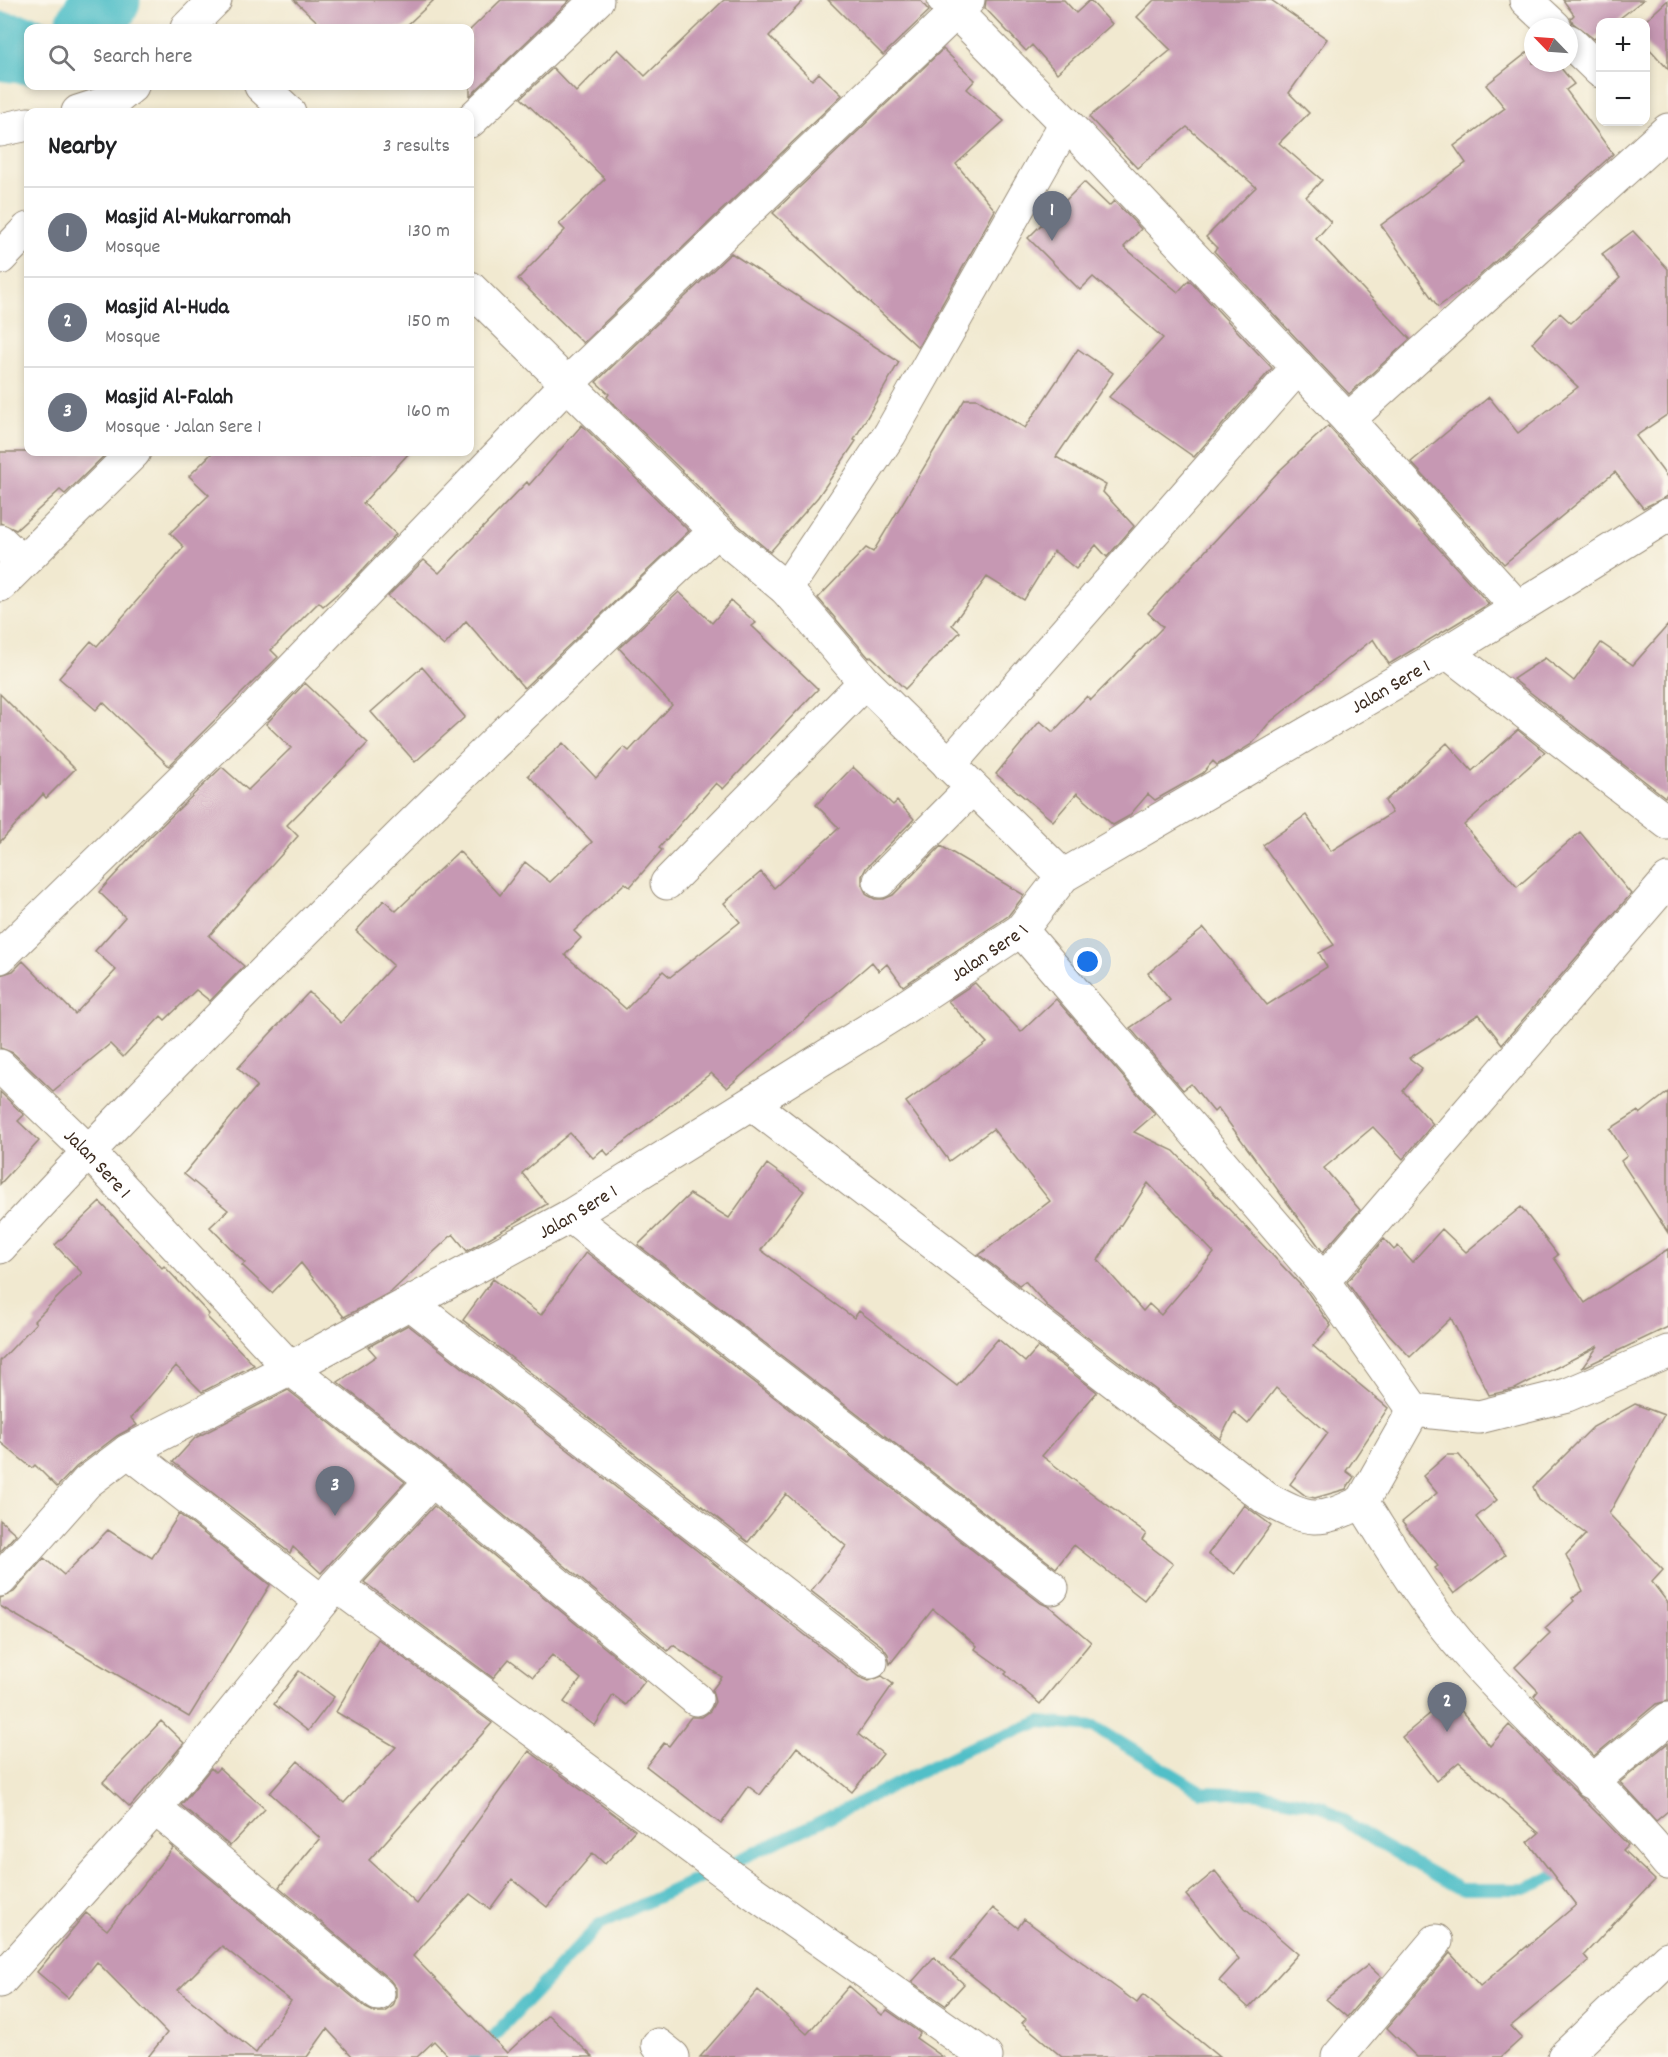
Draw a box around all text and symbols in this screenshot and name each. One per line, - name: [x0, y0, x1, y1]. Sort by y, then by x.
- north arrow: [1524, 18, 1578, 72]
- map controls: [1596, 18, 1650, 126]
- button: +: [1596, 18, 1650, 72]
- search box: [24, 24, 474, 90]
- icon: search: [45, 41, 78, 74]
- text: Search here: [93, 42, 192, 73]
- button: −: [1596, 72, 1650, 126]
- text: Nearby: [48, 129, 116, 166]
- text: 3 results: [383, 133, 450, 161]
- pin: 1: [1032, 192, 1072, 241]
- text: Masjid Al-Mukarromah: [105, 203, 291, 234]
- text: 1: [65, 218, 70, 246]
- text: 130 m: [408, 218, 450, 246]
- text: Mosque: [105, 234, 160, 262]
- text: Masjid Al-Huda: [105, 293, 229, 324]
- text: 2: [63, 308, 72, 336]
- text: 150 m: [407, 308, 450, 336]
- text: Mosque: [105, 324, 160, 352]
- text: Masjid Al-Falah: [105, 383, 233, 414]
- text: 3: [63, 398, 72, 426]
- text: 160 m: [407, 398, 450, 426]
- text: Mosque · Jalan Sere 1: [105, 414, 262, 442]
- street label: Jalan Sere 1: [1347, 654, 1436, 722]
- street label: Jalan Sere 1: [946, 920, 1037, 990]
- your location: [1073, 947, 1102, 976]
- street label: Jalan Sere 1: [56, 1124, 137, 1206]
- street label: Jalan Sere 1: [534, 1179, 624, 1248]
- pin: 3: [316, 1466, 354, 1516]
- pin: 2: [1428, 1682, 1466, 1732]

